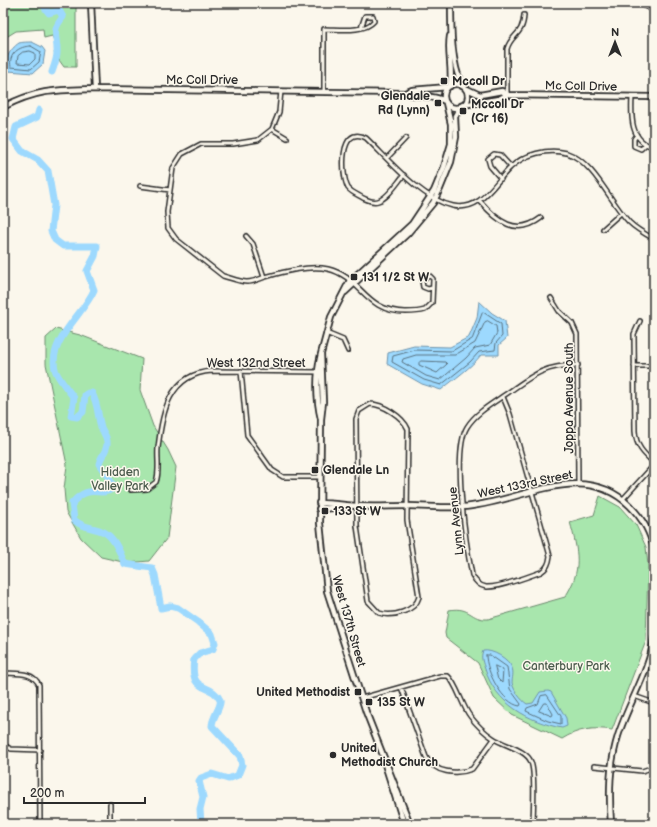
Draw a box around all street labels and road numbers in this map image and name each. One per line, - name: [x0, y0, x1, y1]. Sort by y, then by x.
- street label: Mc Coll Drive: [166, 73, 238, 88]
- street label: Mc Coll Drive: [545, 78, 617, 95]
- street label: Joppa Avenue South: [562, 342, 577, 454]
- street label: West 132nd Street: [207, 356, 306, 371]
- street label: West 133rd Street: [476, 467, 574, 502]
- street label: Lynn Avenue: [445, 486, 468, 556]
- street label: West 137th Street: [328, 574, 369, 669]

